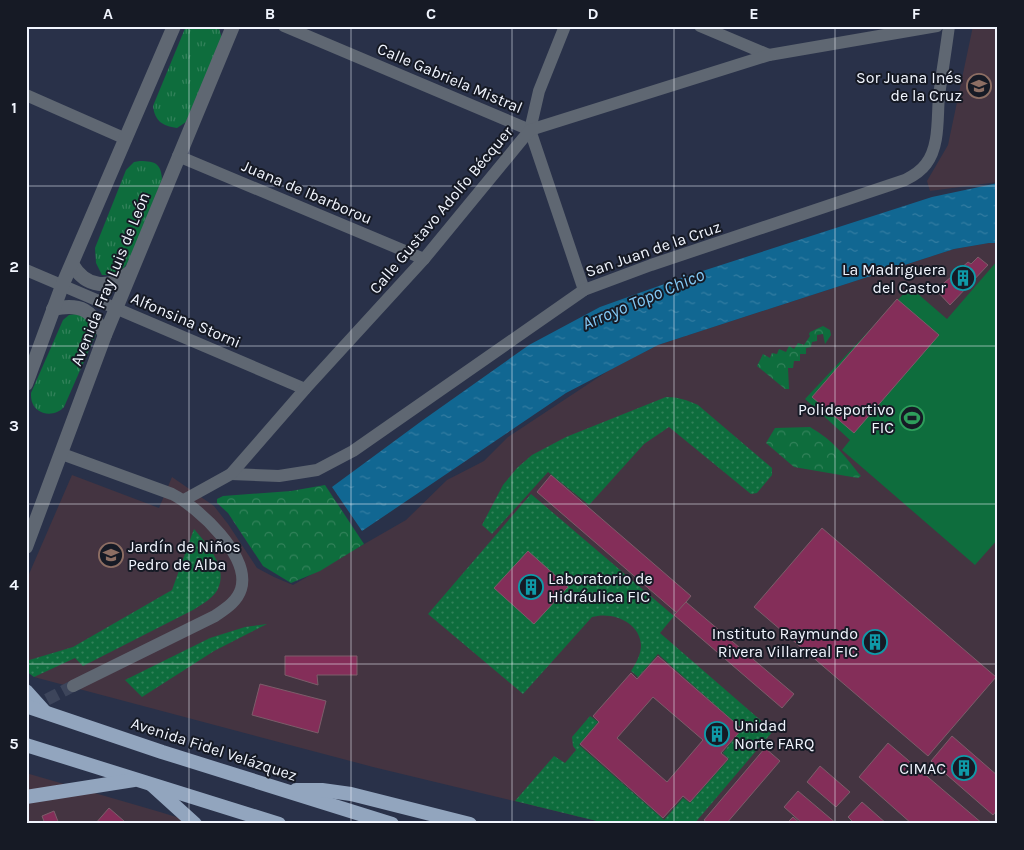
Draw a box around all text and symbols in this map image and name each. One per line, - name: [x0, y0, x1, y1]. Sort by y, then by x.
- text: A: [103, 4, 113, 23]
- text: B: [265, 4, 275, 23]
- text: C: [426, 4, 436, 23]
- text: D: [588, 4, 599, 23]
- text: E: [749, 4, 759, 23]
- text: F: [912, 4, 921, 23]
- street label: Calle Gabriela Mistral: [375, 39, 525, 117]
- place label: Sor Juana Inés de la Cruz: [856, 68, 962, 105]
- school or university icon: Sor Juana Inés de la Cruz: [966, 73, 992, 99]
- text: 1: [11, 98, 17, 117]
- street label: Calle Gustavo Adolfo Bécquer: [365, 122, 517, 298]
- street label: Juana de Ibarborou: [239, 156, 375, 228]
- street label: Avenida Fray Luis de León: [66, 189, 154, 369]
- street label: San Juan de la Cruz: [583, 217, 723, 281]
- text: 2: [9, 257, 19, 276]
- place label: La Madriguera del Castor: [842, 260, 946, 297]
- water label: Arroyo Topo Chico: [579, 263, 708, 335]
- building icon: La Madriguera del Castor: [950, 265, 976, 291]
- street label: Alfonsina Storni: [128, 288, 244, 352]
- place label: Polideportivo FIC: [798, 400, 894, 437]
- sports icon: Polideportivo FIC: [899, 405, 925, 431]
- text: 3: [9, 416, 19, 435]
- place label: Jardín de Niños Pedro de Alba: [128, 537, 241, 574]
- school or university icon: Jardín de Niños Pedro de Alba: [98, 542, 124, 568]
- place label: Laboratorio de Hidráulica FIC: [548, 569, 653, 606]
- building icon: Laboratorio de Hidráulica FIC: [518, 574, 544, 600]
- text: 4: [9, 575, 19, 594]
- place label: Instituto Raymundo Rivera Villarreal FIC: [712, 624, 858, 661]
- building icon: Instituto Raymundo Rivera Villarreal FIC: [862, 629, 888, 655]
- street label: Avenida Fidel Velázquez: [129, 713, 299, 785]
- place label: Unidad Norte FARQ: [734, 716, 814, 753]
- building icon: Unidad Norte FARQ: [704, 721, 730, 747]
- text: 5: [9, 734, 19, 753]
- building icon: CIMAC: [951, 755, 977, 781]
- place label: CIMAC: [899, 759, 946, 778]

